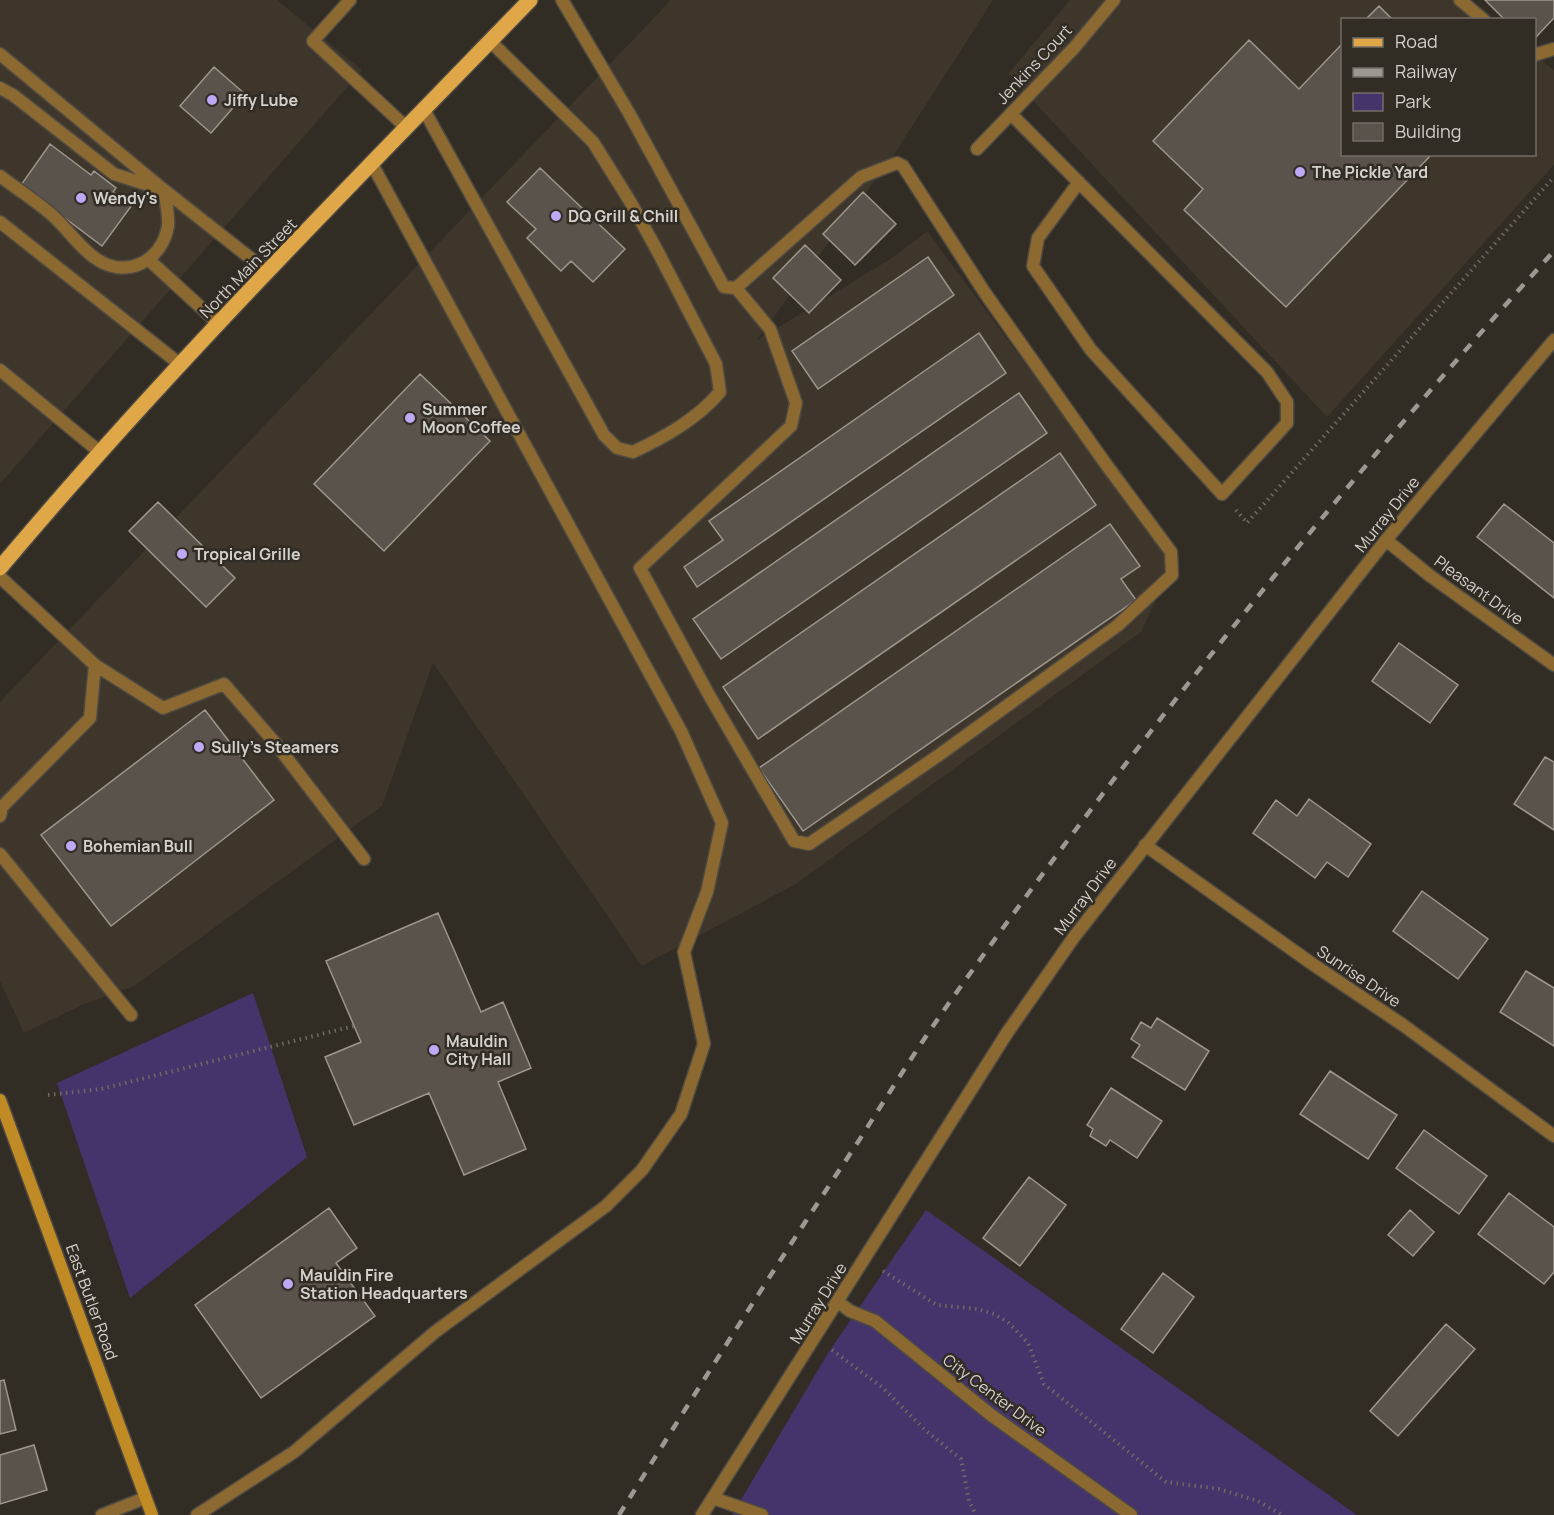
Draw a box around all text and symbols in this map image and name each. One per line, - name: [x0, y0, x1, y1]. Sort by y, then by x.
- legend: [1341, 18, 1536, 156]
- street label: Jenkins Court: [991, 19, 1077, 109]
- text: Road: [1395, 29, 1438, 53]
- text: Railway: [1395, 59, 1457, 83]
- place label: Jiffy Lube: [224, 89, 298, 111]
- text: Park: [1395, 89, 1432, 113]
- marker: Jiffy Lube: [205, 93, 219, 107]
- text: Building: [1395, 119, 1461, 143]
- place label: The Pickle Yard: [1312, 161, 1428, 183]
- marker: The Pickle Yard: [1293, 165, 1307, 179]
- place label: Wendy's: [93, 187, 158, 209]
- marker: Wendy's: [74, 191, 88, 205]
- place label: DQ Grill & Chill: [568, 205, 678, 227]
- marker: DQ Grill & Chill: [549, 209, 563, 223]
- street label: North Main Street: [195, 213, 301, 323]
- place label: Summer Moon Coffee: [422, 398, 521, 438]
- marker: Summer Moon Coffee: [403, 411, 417, 425]
- street label: Murray Drive: [1350, 471, 1424, 557]
- place label: Tropical Grille: [194, 543, 301, 565]
- marker: Tropical Grille: [175, 547, 189, 561]
- street label: Pleasant Drive: [1430, 550, 1528, 630]
- place label: Sully's Steamers: [211, 736, 339, 758]
- marker: Sully's Steamers: [192, 740, 206, 754]
- place label: Bohemian Bull: [83, 835, 193, 857]
- marker: Bohemian Bull: [64, 839, 78, 853]
- street label: Murray Drive: [1049, 853, 1121, 939]
- street label: Sunrise Drive: [1313, 940, 1405, 1012]
- place label: Mauldin City Hall: [446, 1030, 511, 1070]
- marker: Mauldin City Hall: [427, 1043, 441, 1057]
- street label: East Butler Road: [61, 1241, 123, 1363]
- street label: Murray Drive: [784, 1258, 852, 1348]
- place label: Mauldin Fire Station Headquarters: [300, 1264, 468, 1304]
- marker: Mauldin Fire Station Headquarters: [281, 1277, 295, 1291]
- street label: City Center Drive: [939, 1349, 1051, 1441]

